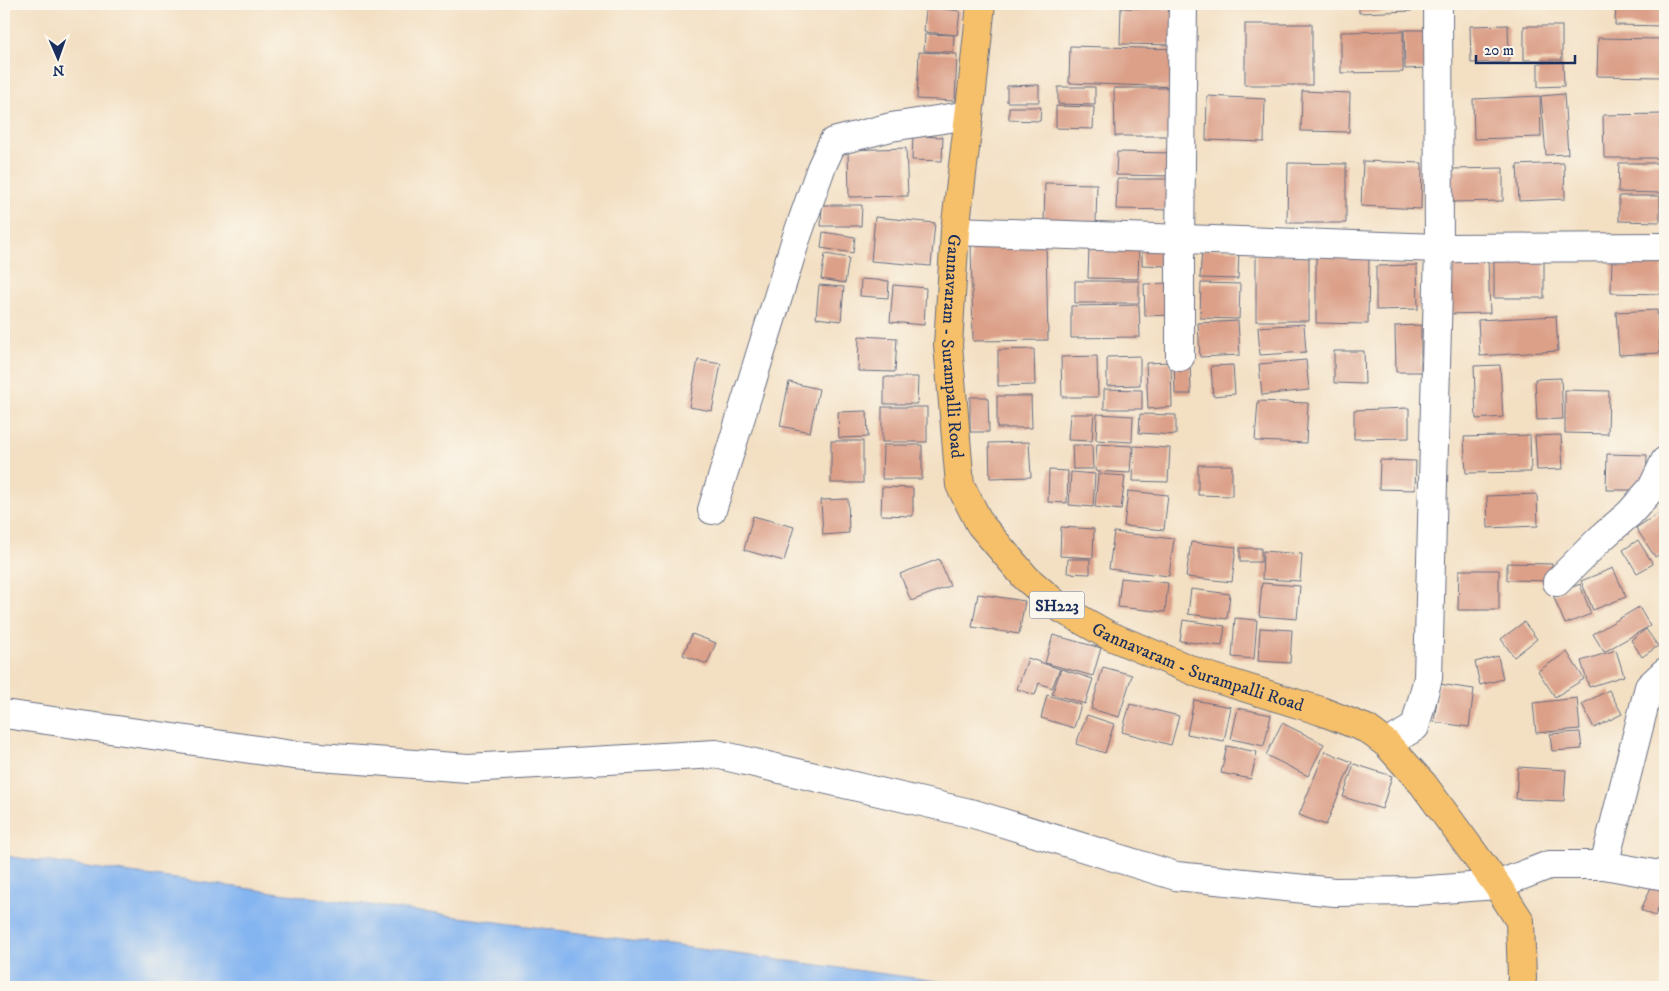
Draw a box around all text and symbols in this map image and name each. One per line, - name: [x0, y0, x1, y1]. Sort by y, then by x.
- north arrow: [32, 32, 82, 82]
- scale bar: [1476, 32, 1575, 64]
- text: 20 m: [1484, 41, 1514, 60]
- text: N: [52, 61, 64, 79]
- street label: Gannavaram - Surampalli Road: [936, 234, 968, 459]
- road number: SH223: [1030, 592, 1084, 618]
- street label: Gannavaram - Surampalli Road: [1088, 618, 1306, 717]

